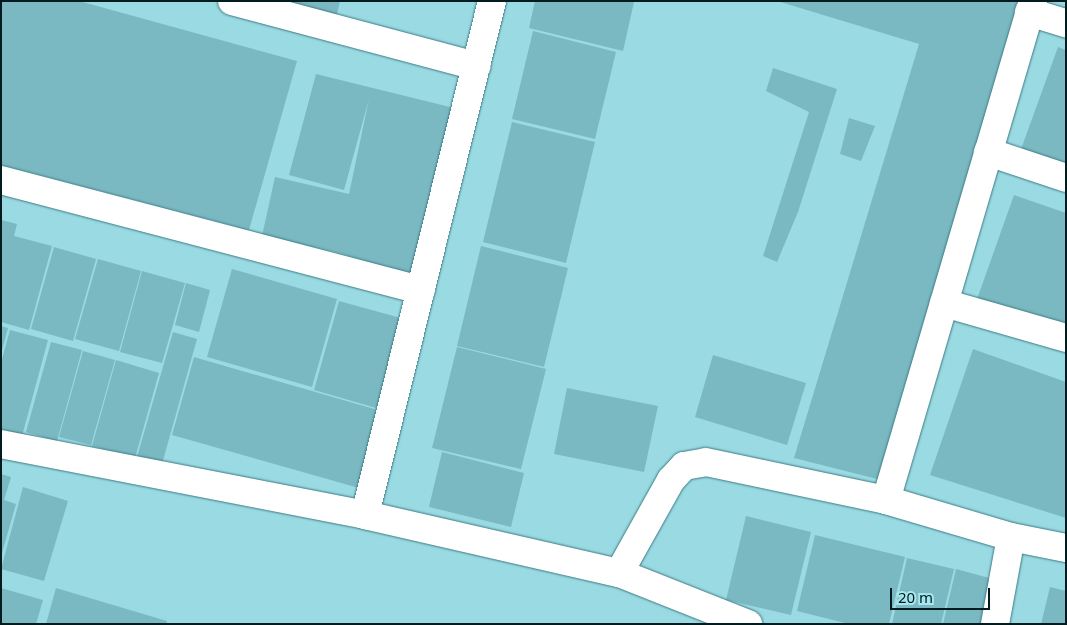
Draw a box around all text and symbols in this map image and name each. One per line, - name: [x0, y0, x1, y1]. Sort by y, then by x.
- scale bar: [892, 578, 992, 610]
- text: 20 m: [898, 587, 933, 607]

